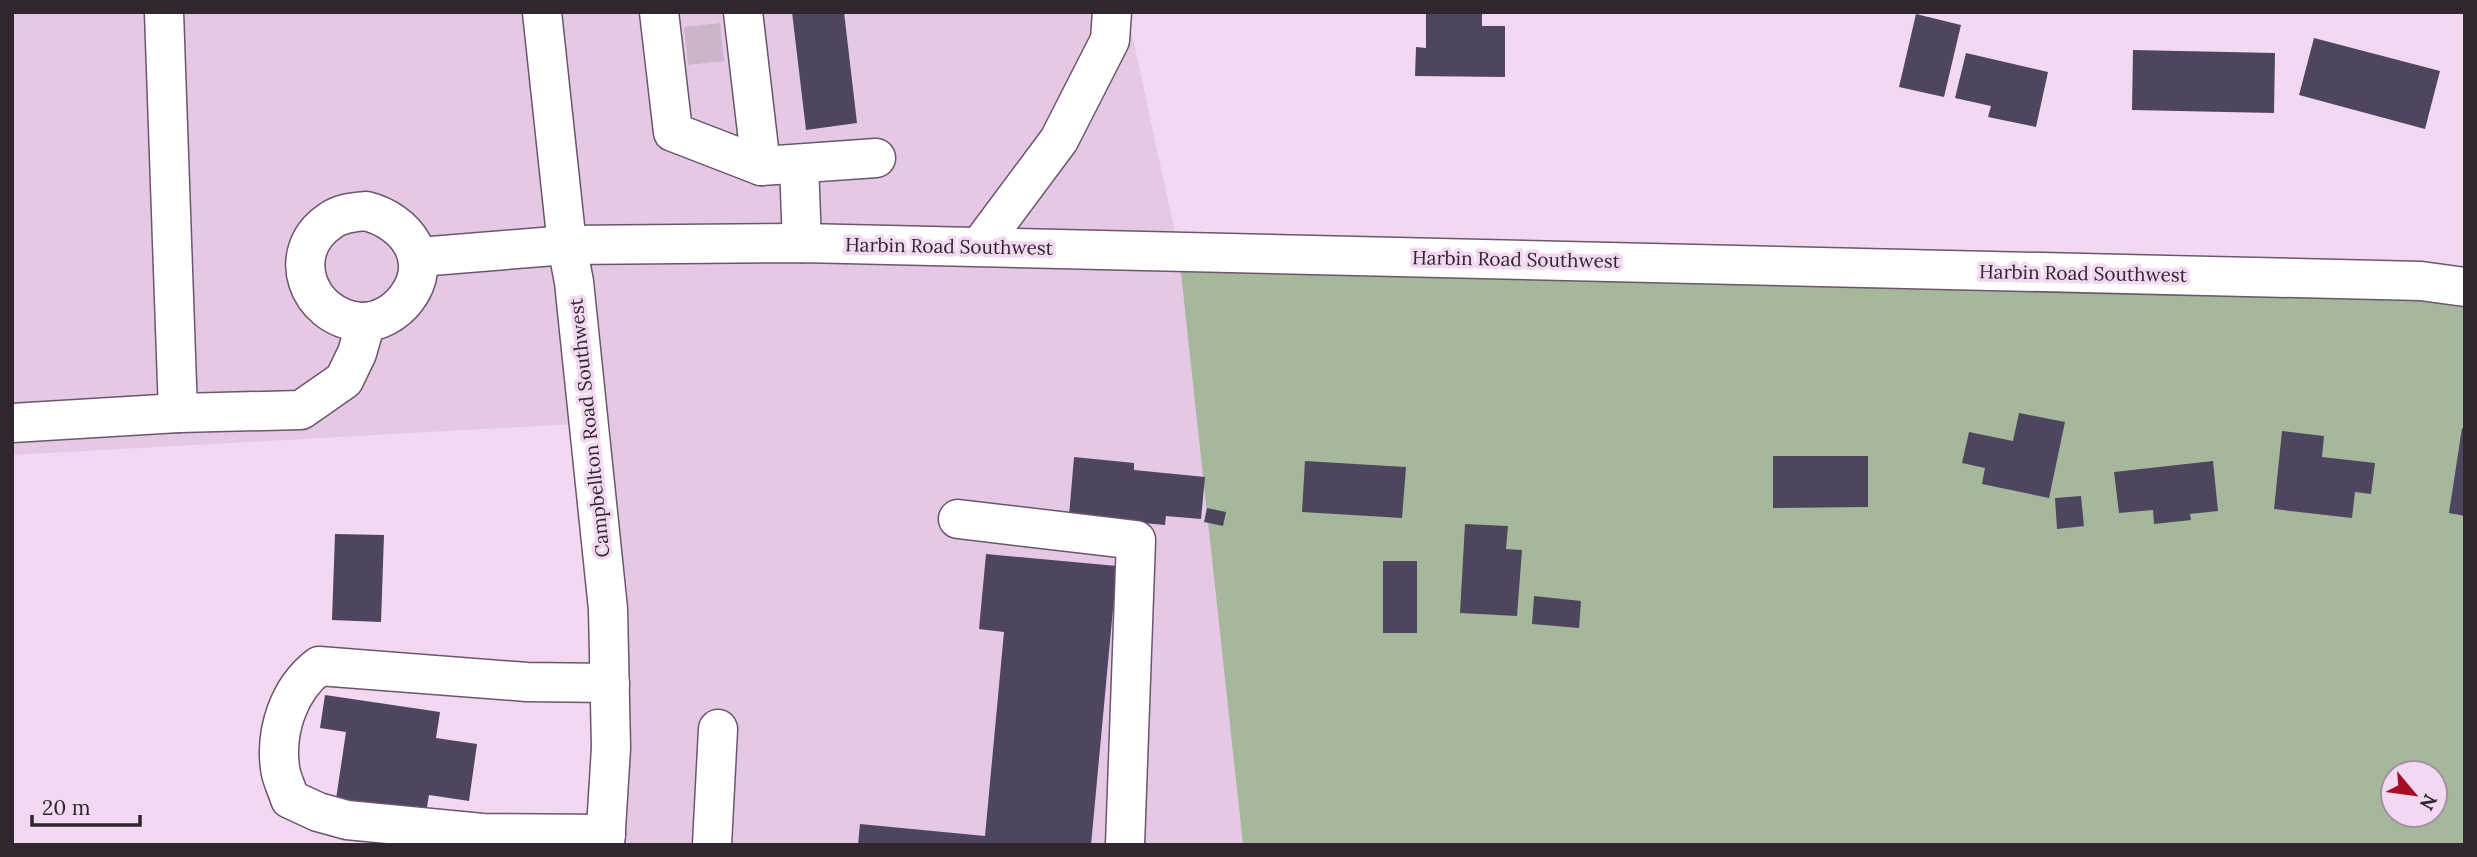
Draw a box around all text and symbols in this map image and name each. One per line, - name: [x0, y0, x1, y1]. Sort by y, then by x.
- street label: Harbin Road Southwest: [845, 232, 1054, 260]
- street label: Harbin Road Southwest: [1412, 245, 1621, 273]
- street label: Harbin Road Southwest: [1979, 259, 2188, 287]
- street label: Campbellton Road Southwest: [563, 297, 615, 559]
- north arrow: [2379, 759, 2449, 829]
- scale bar: [32, 784, 140, 828]
- text: N: [2415, 790, 2443, 815]
- text: 20 m: [42, 794, 91, 821]

